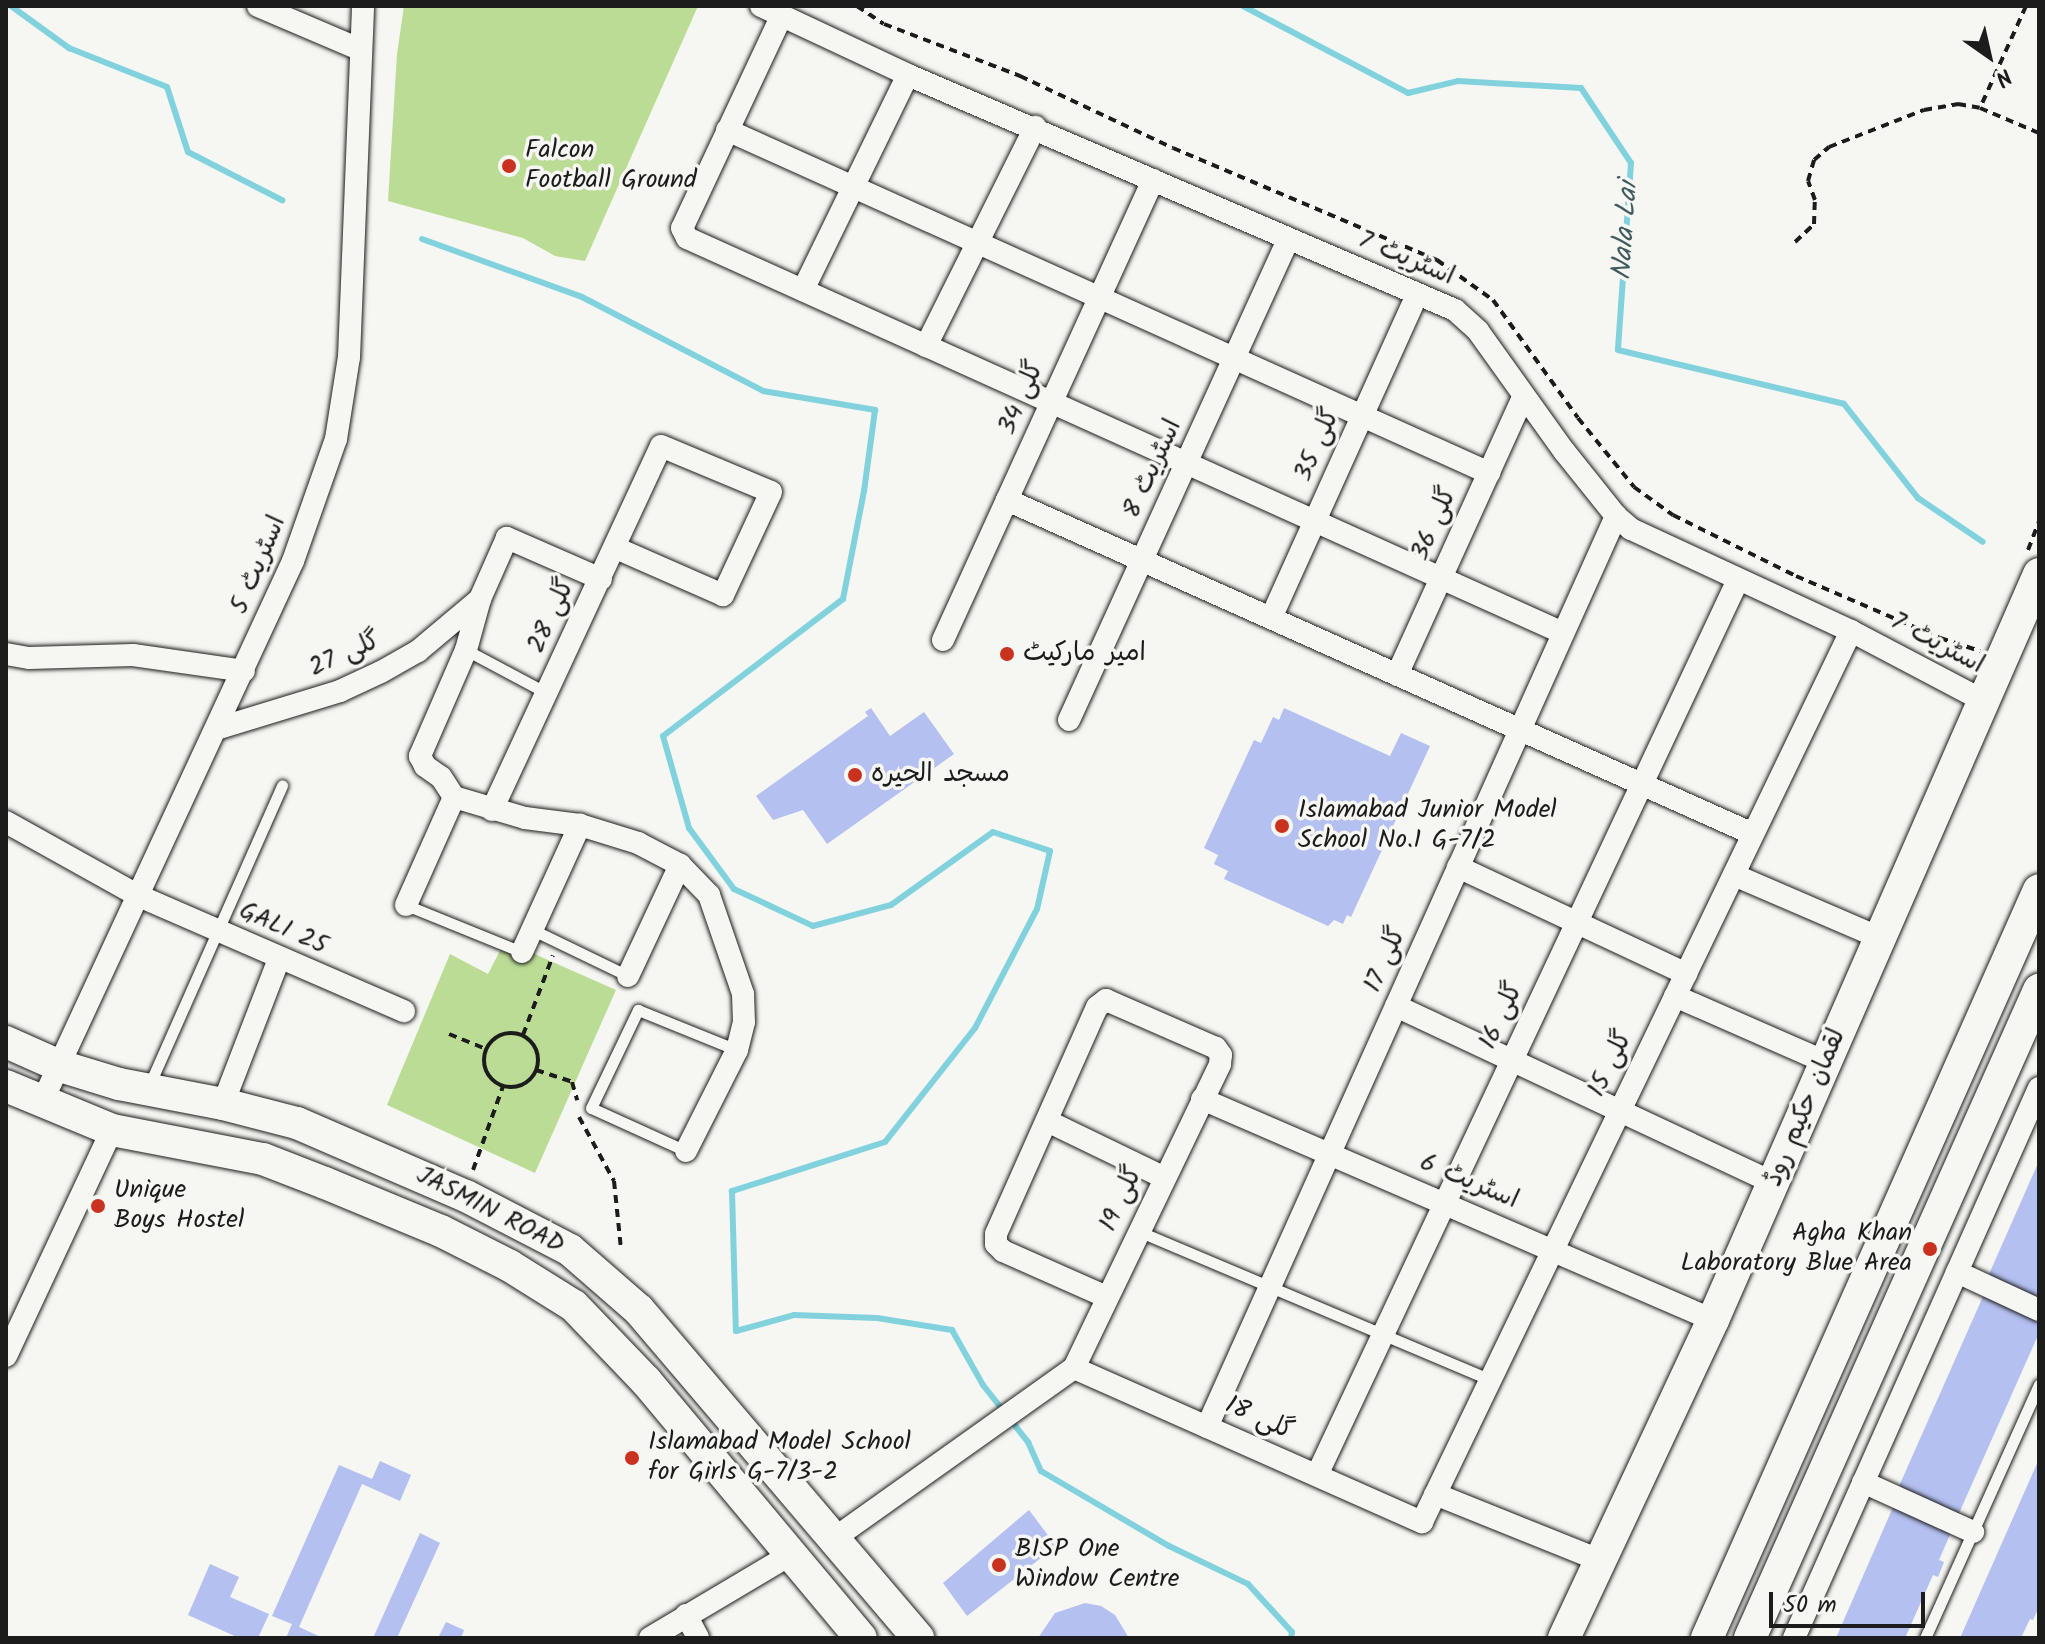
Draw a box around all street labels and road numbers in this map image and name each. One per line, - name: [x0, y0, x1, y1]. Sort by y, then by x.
- street label: اسٹریٹ 7: [1353, 225, 1459, 293]
- street label: گلی 34: [992, 356, 1052, 440]
- street label: گلی 35: [1288, 404, 1348, 486]
- street label: اسٹریٹ 8: [1117, 415, 1189, 523]
- street label: گلی 36: [1405, 482, 1465, 566]
- street label: اسٹریٹ 5: [224, 511, 294, 619]
- street label: گلی 28: [521, 574, 583, 658]
- street label: اسٹریٹ 7: [1885, 606, 1989, 682]
- street label: گلی 27: [304, 625, 386, 685]
- street label: GALI 25: [234, 896, 332, 962]
- street label: گلی 17: [1358, 923, 1414, 997]
- street label: گلی 16: [1473, 977, 1531, 1055]
- street label: لقمان حکیم روڈ: [1759, 1024, 1853, 1192]
- street label: گلی 15: [1582, 1026, 1640, 1102]
- street label: اسٹریٹ 6: [1415, 1147, 1523, 1217]
- street label: JASMIN ROAD: [411, 1160, 569, 1262]
- street label: گلی 19: [1093, 1161, 1151, 1237]
- street label: گلی 18: [1220, 1390, 1298, 1448]

